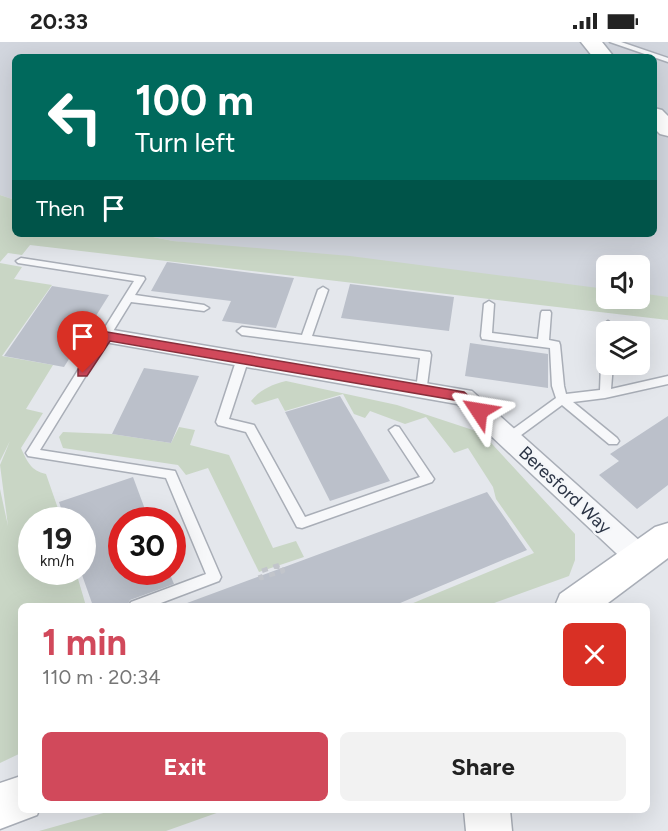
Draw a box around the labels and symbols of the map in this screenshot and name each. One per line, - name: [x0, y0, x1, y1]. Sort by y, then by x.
- pin: [57, 311, 108, 373]
- position arrow: [447, 379, 511, 443]
- street label: Beresford Way: [514, 442, 616, 539]
- speed limit sign: 30: [108, 507, 186, 585]

